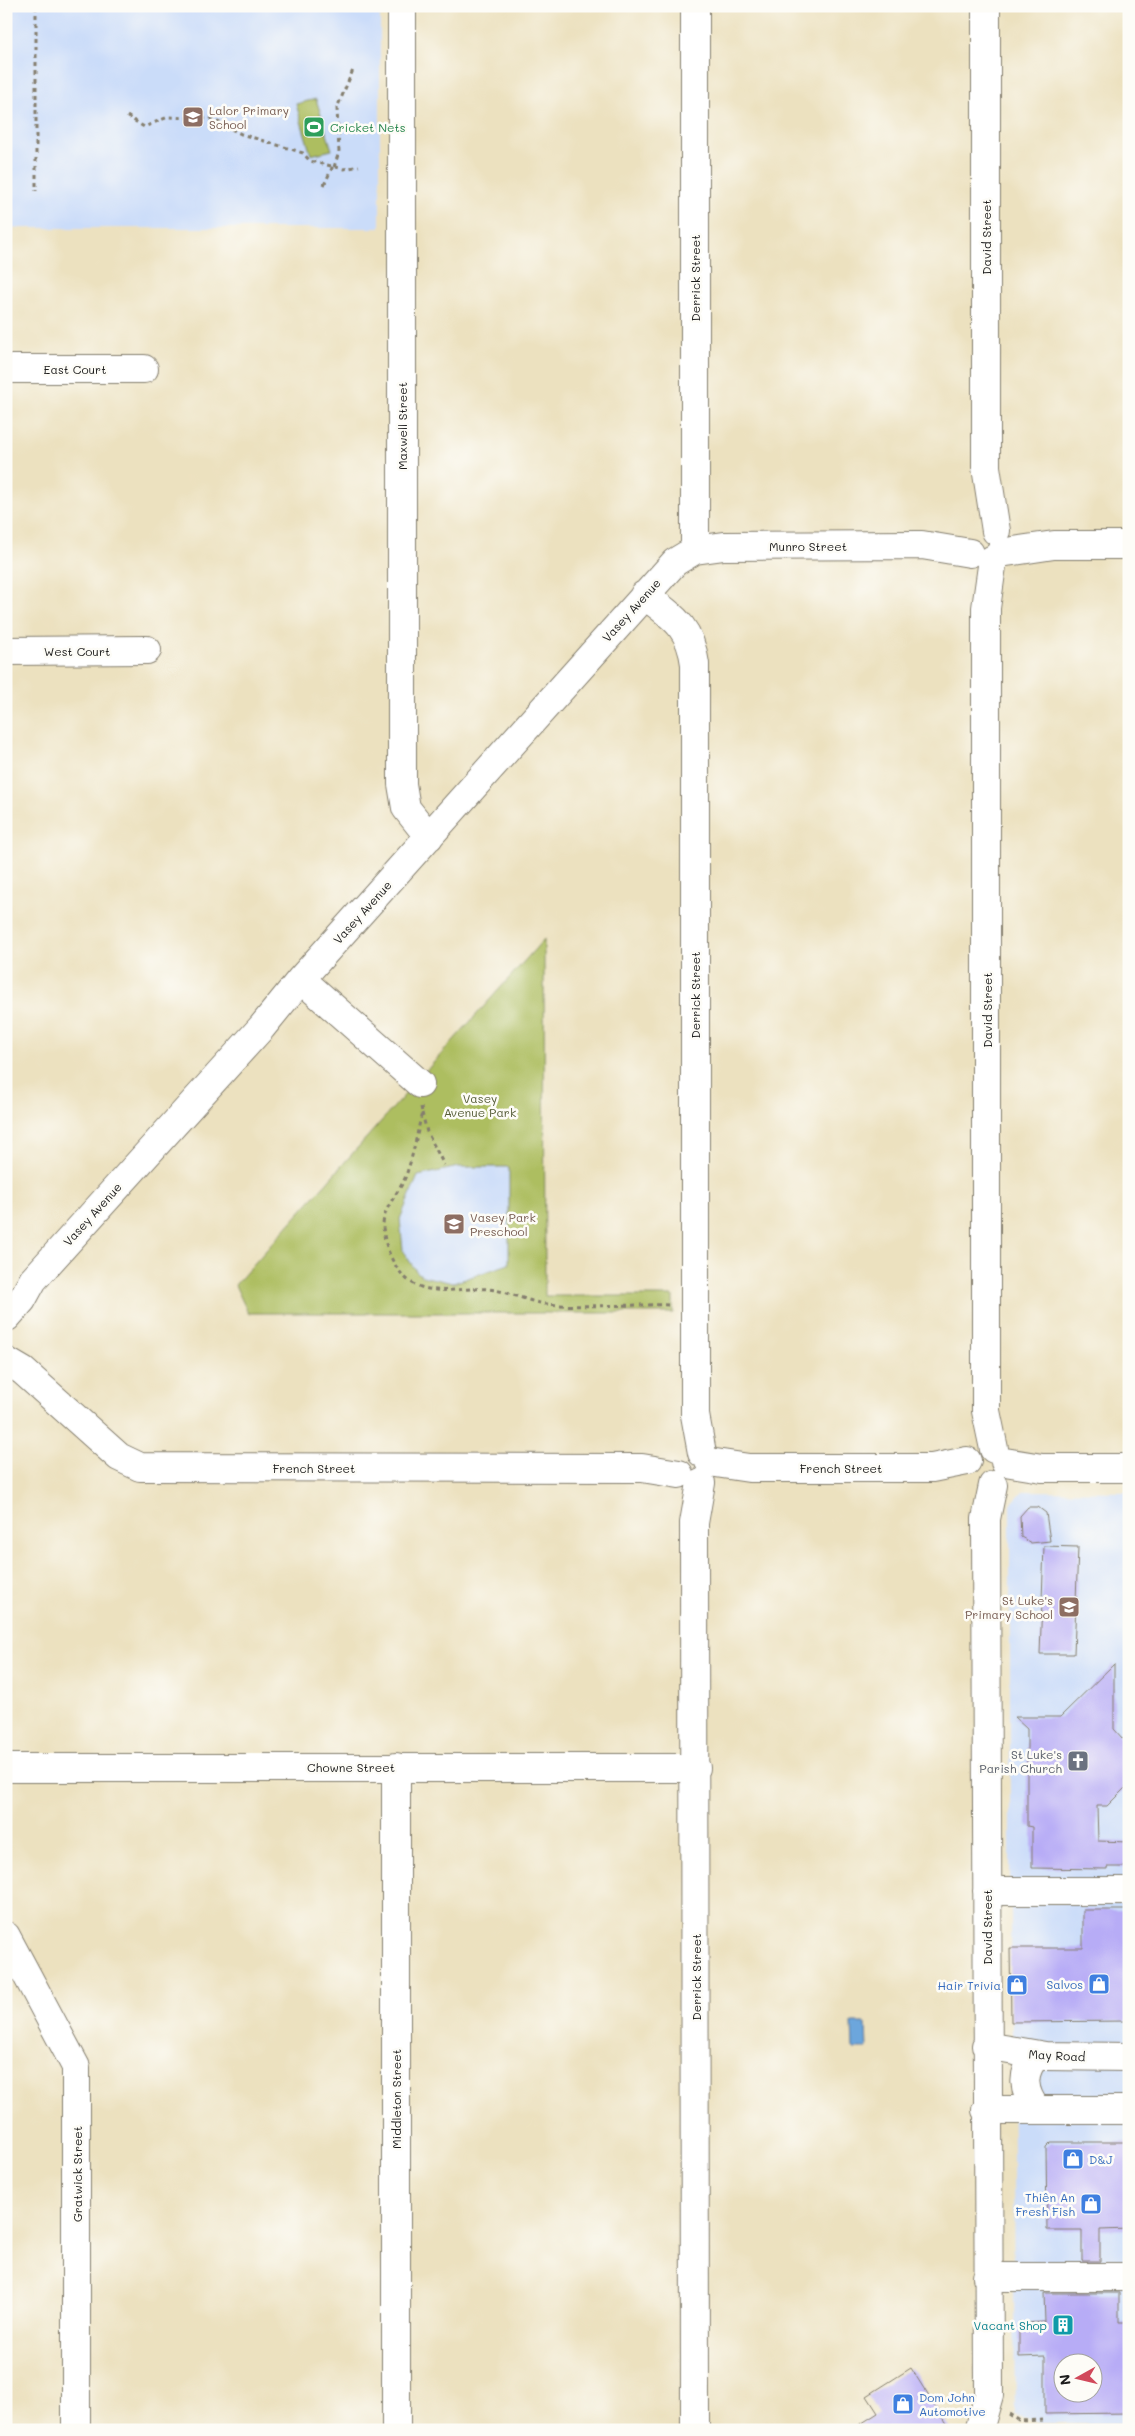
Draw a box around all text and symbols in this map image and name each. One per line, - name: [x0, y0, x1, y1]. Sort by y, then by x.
- place label: Lalor Primary School: [209, 102, 289, 132]
- school or university icon: Lalor Primary School: [181, 105, 205, 129]
- sports icon: Cricket Nets: [302, 115, 326, 139]
- place label: Cricket Nets: [330, 119, 406, 135]
- street label: David Street: [978, 199, 994, 275]
- street label: Derrick Street: [687, 235, 703, 321]
- street label: East Court: [44, 361, 106, 377]
- street label: Maxwell Street: [394, 382, 410, 470]
- street label: Munro Street: [769, 538, 847, 554]
- street label: Vasey Avenue: [598, 575, 664, 645]
- street label: West Court: [44, 643, 110, 659]
- street label: Vasey Avenue: [329, 877, 395, 947]
- street label: Derrick Street: [687, 952, 703, 1038]
- street label: David Street: [979, 972, 995, 1048]
- park label: Vasey Avenue Park: [444, 1090, 516, 1120]
- street label: Vasey Avenue: [59, 1179, 125, 1249]
- place label: Vasey Park Preschool: [470, 1209, 536, 1239]
- school or university icon: Vasey Park Preschool: [442, 1212, 466, 1236]
- street label: French Street: [273, 1460, 355, 1476]
- street label: French Street: [800, 1460, 882, 1476]
- place label: St Luke's Primary School: [965, 1592, 1053, 1622]
- school or university icon: St Luke's Primary School: [1057, 1595, 1081, 1619]
- place label: St Luke's Parish Church: [979, 1746, 1062, 1776]
- church icon: St Luke's Parish Church: [1066, 1749, 1090, 1773]
- street label: Chowne Street: [307, 1759, 395, 1775]
- street label: David Street: [979, 1889, 995, 1965]
- street label: Derrick Street: [688, 1934, 704, 2020]
- shop icon: Salvos: [1087, 1972, 1111, 1996]
- shop icon: Hair Trivia: [1005, 1973, 1029, 1997]
- place label: Salvos: [1046, 1976, 1083, 1992]
- place label: Hair Trivia: [938, 1977, 1001, 1993]
- street label: May Road: [1028, 2046, 1086, 2065]
- street label: Middleton Street: [388, 2049, 404, 2149]
- street label: Gratwick Street: [69, 2126, 85, 2222]
- shop icon: D&J: [1061, 2147, 1085, 2171]
- place label: D&J: [1089, 2151, 1113, 2167]
- place label: Thiên An Fresh Fish: [1015, 2189, 1075, 2219]
- shop icon: Thiên An Fresh Fish: [1079, 2192, 1103, 2216]
- building icon: Vacant Shop: [1051, 2313, 1075, 2337]
- place label: Vacant Shop: [973, 2317, 1047, 2333]
- north arrow: [1052, 2354, 1102, 2404]
- text: N: [1054, 2373, 1075, 2386]
- place label: Dom John Automotive: [919, 2389, 986, 2419]
- shop icon: Dom John Automotive: [891, 2392, 915, 2416]

